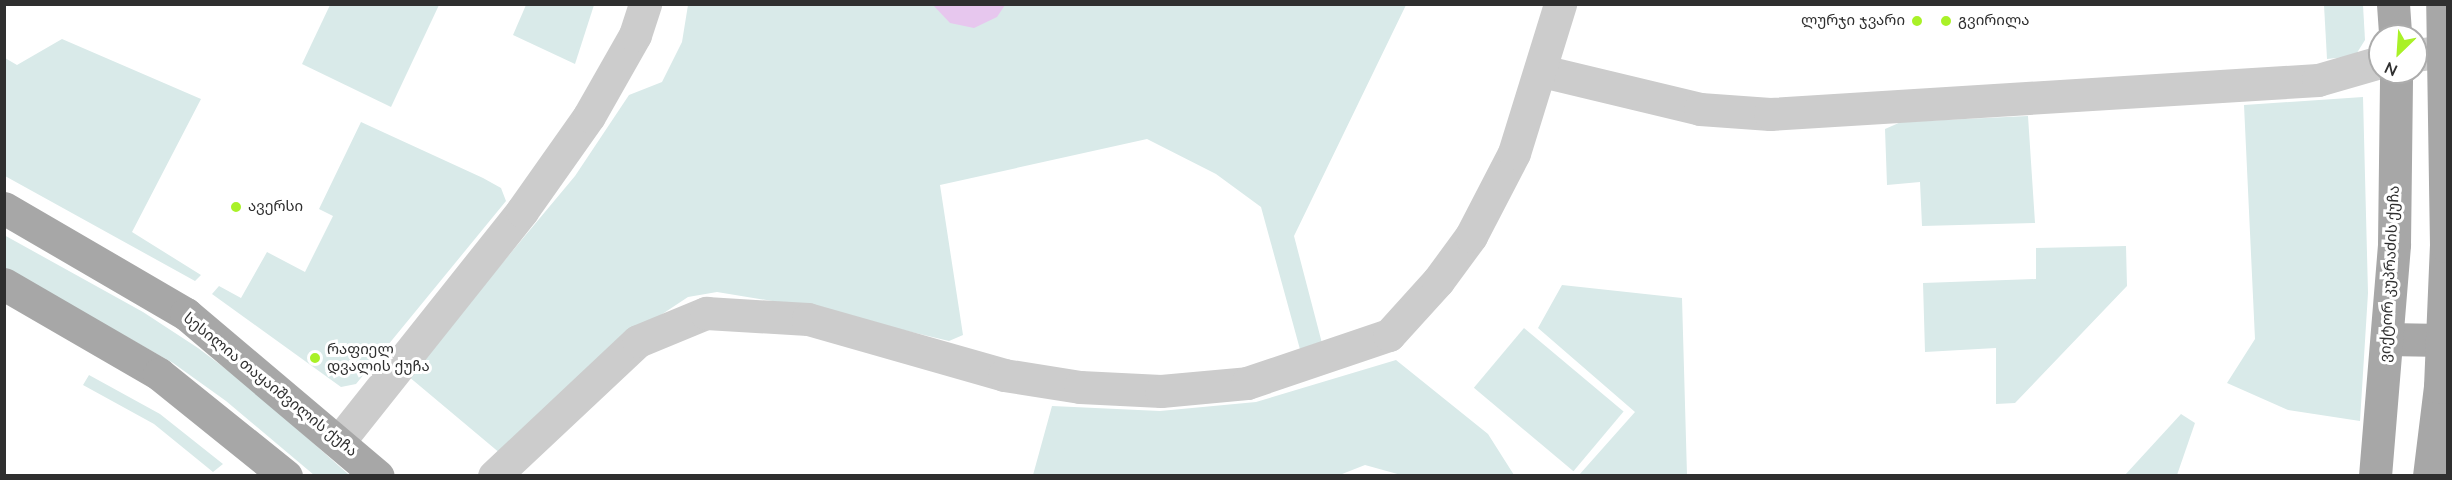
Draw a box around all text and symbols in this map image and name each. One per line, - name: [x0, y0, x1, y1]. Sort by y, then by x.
- place label: ლურჯი ჯვარი: [1801, 12, 1905, 30]
- place label: გვირილა: [1958, 12, 2029, 30]
- marker: ლურჯი ჯვარი: [1910, 14, 1924, 28]
- marker: გვირილა: [1939, 14, 1953, 28]
- north arrow: [2368, 24, 2428, 84]
- text: N: [2381, 56, 2401, 81]
- street label: ვიქტორ კუპრაძის ქუჩა: [2376, 185, 2404, 363]
- place label: ავერსი: [248, 198, 303, 216]
- marker: ავერსი: [229, 200, 243, 214]
- street label: სესილია თაყაიშვილის ქუჩა: [180, 309, 360, 461]
- place label: რაფიელ დვალის ქუჩა: [327, 340, 430, 375]
- marker: რაფიელ დვალის ქუჩა: [308, 351, 322, 365]

